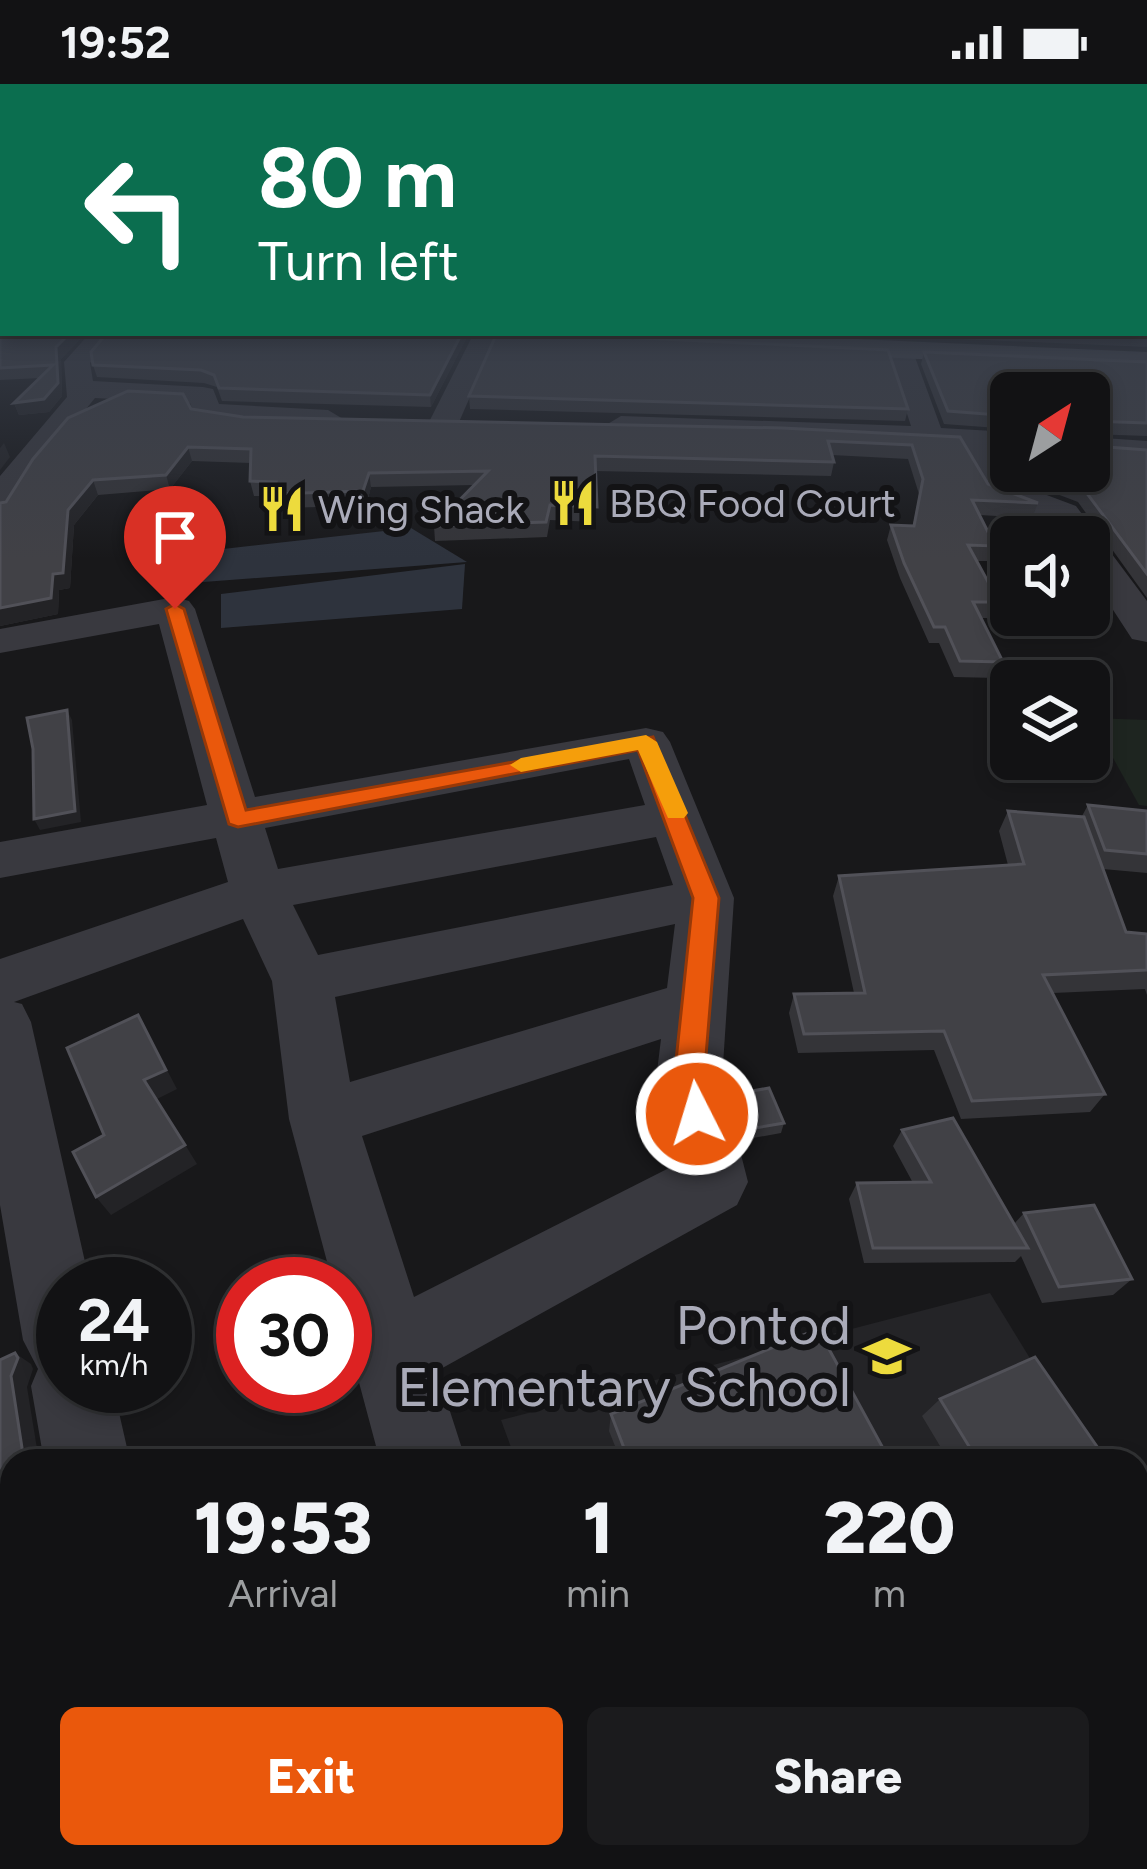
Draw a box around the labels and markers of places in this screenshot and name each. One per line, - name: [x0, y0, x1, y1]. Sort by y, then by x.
- restaurant icon: BBQ Food Court: [548, 478, 598, 528]
- place label: BBQ Food Court: [609, 480, 896, 527]
- restaurant icon: Wing Shack: [257, 484, 307, 534]
- pin: [124, 486, 226, 609]
- place label: Wing Shack: [318, 486, 524, 533]
- place label: Pontod Elementary School: [397, 1293, 851, 1420]
- school or university icon: Pontod Elementary School: [862, 1331, 912, 1381]

